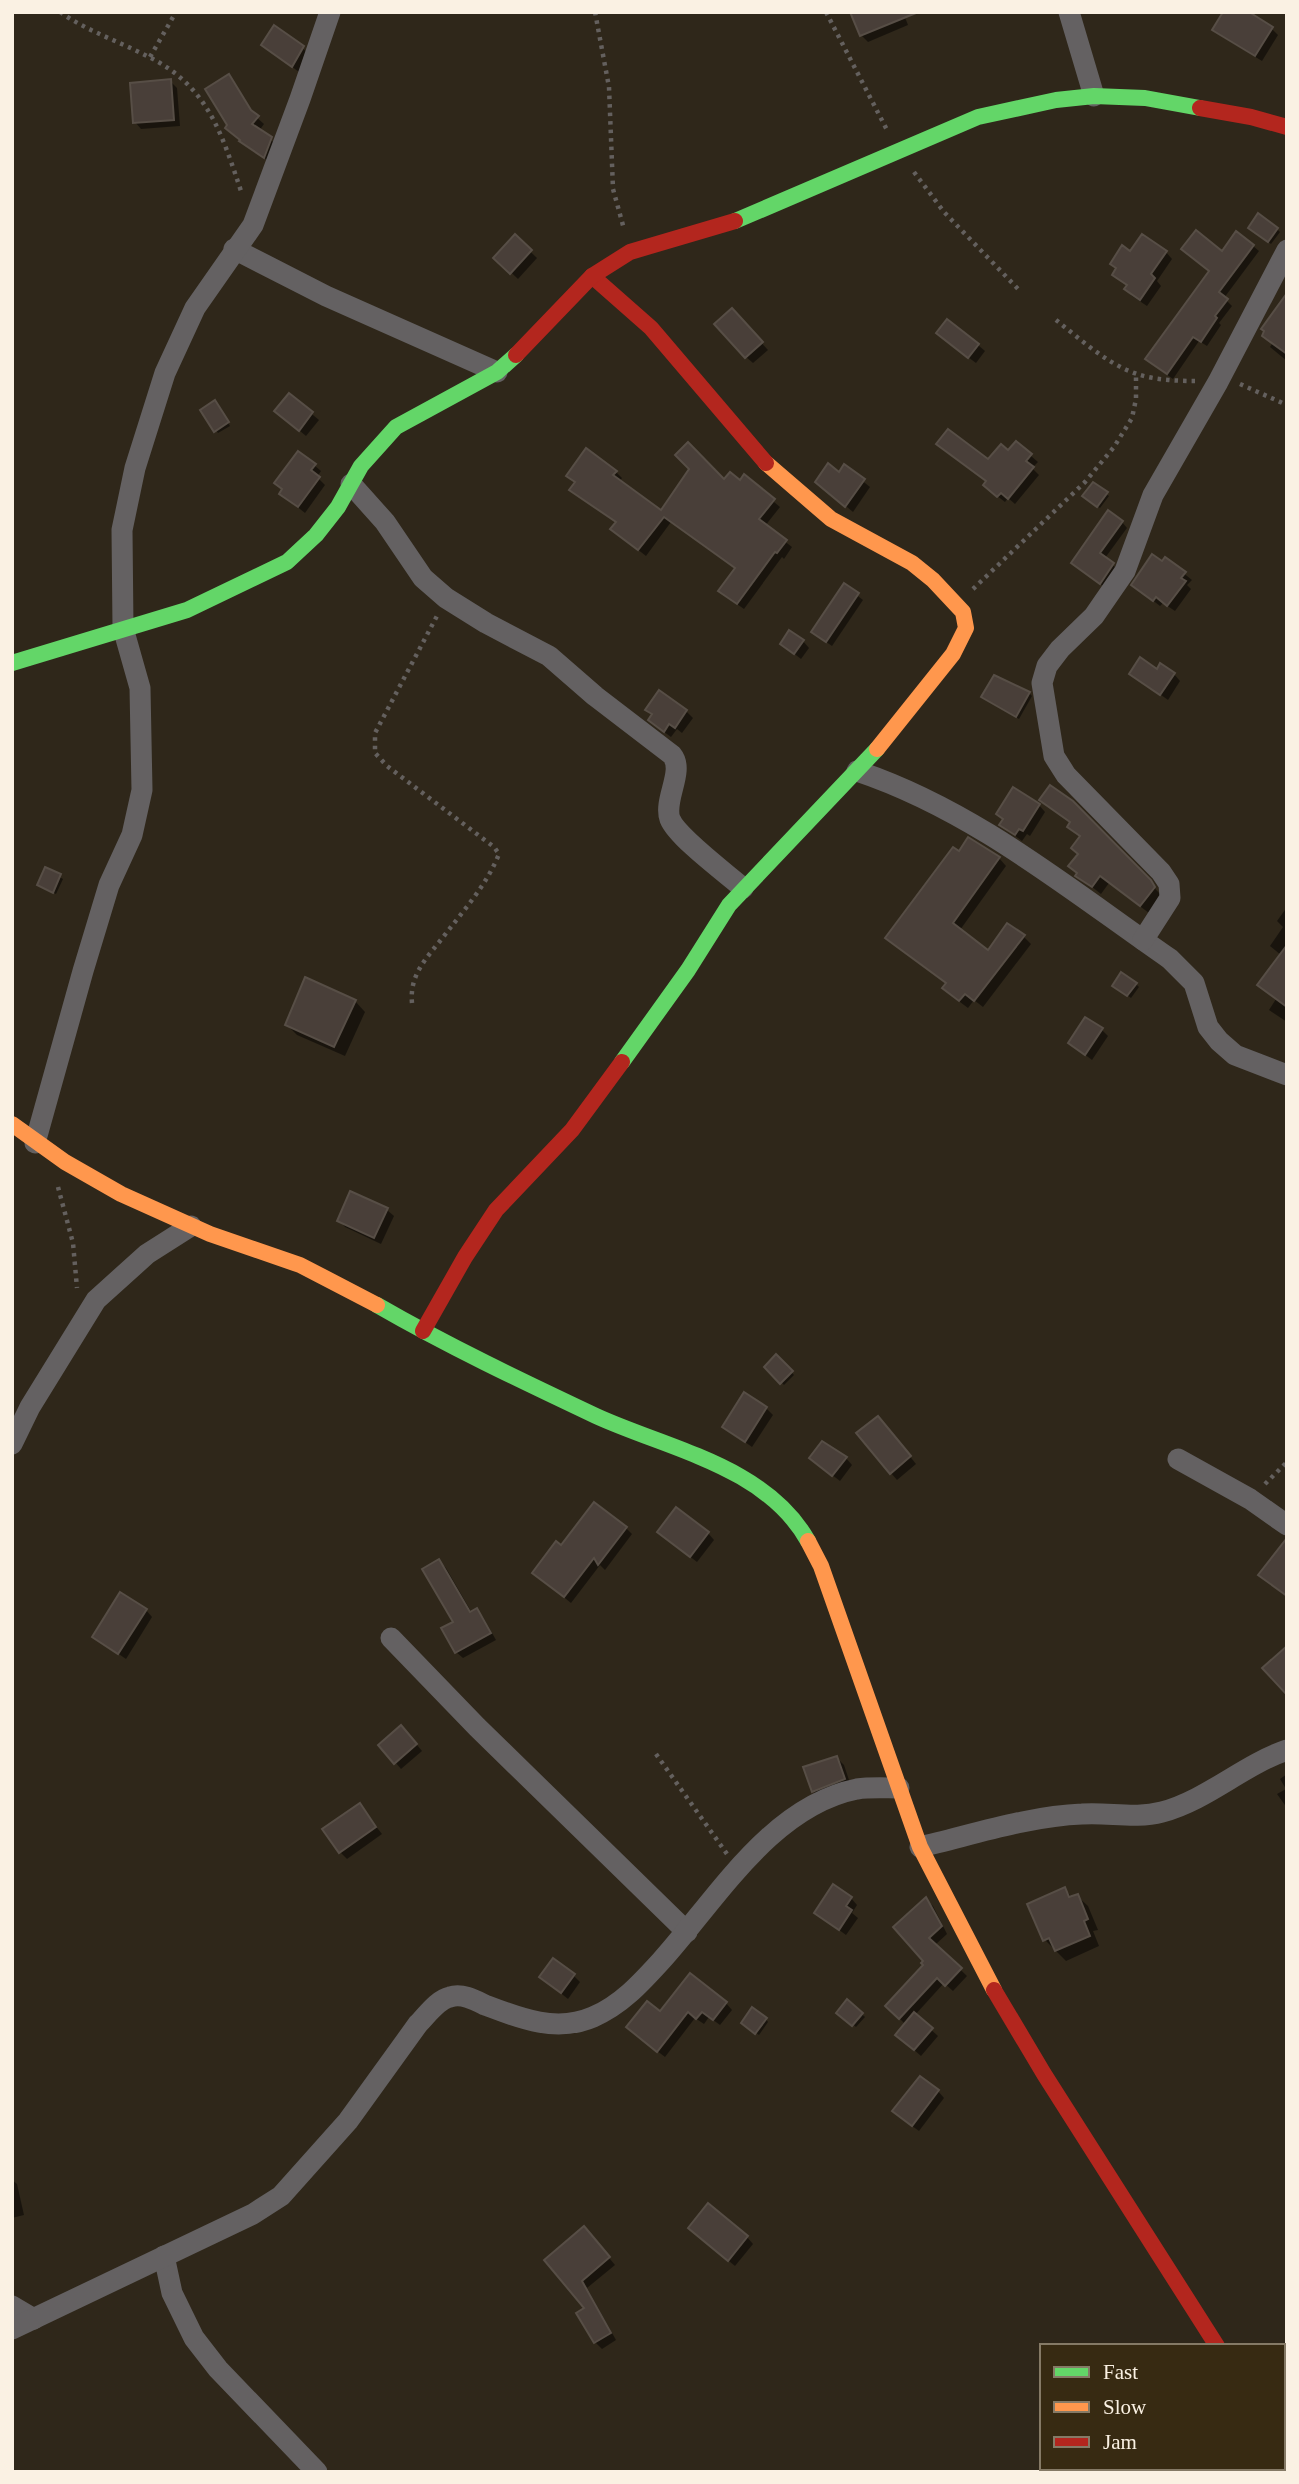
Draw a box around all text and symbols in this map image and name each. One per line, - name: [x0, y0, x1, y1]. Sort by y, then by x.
- legend: [1040, 2344, 1285, 2470]
- text: Fast: [1103, 2360, 1138, 2384]
- text: Slow: [1103, 2395, 1147, 2419]
- text: Jam: [1103, 2430, 1137, 2454]

